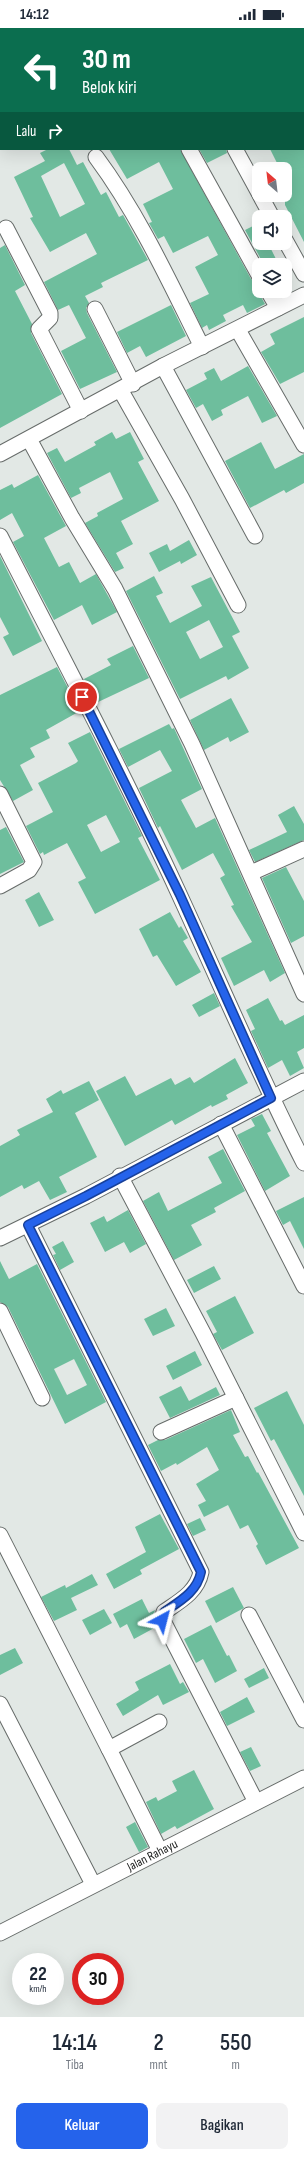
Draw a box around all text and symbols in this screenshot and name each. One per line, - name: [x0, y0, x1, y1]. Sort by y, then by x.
- text: 14:12: [20, 5, 49, 24]
- text: 30 m: [82, 43, 131, 76]
- icon: left: [16, 44, 68, 96]
- text: Belok kiri: [82, 77, 137, 98]
- icon: right: [44, 120, 66, 142]
- text: Lalu: [16, 122, 36, 141]
- north arrow: [252, 162, 292, 202]
- map controls: [252, 162, 292, 298]
- button: sound: [252, 210, 292, 250]
- button: layers: [252, 258, 292, 298]
- pin: [65, 680, 99, 714]
- icon: arrive: [71, 686, 93, 708]
- position arrow: [141, 1599, 183, 1641]
- street label: Jalan Rahayu: [123, 1836, 180, 1875]
- speed limit sign: 30: [72, 1953, 124, 2005]
- text: 22: [29, 1962, 47, 1986]
- text: km/h: [29, 1983, 47, 1995]
- text: 14:14: [53, 2028, 97, 2057]
- text: 2: [153, 2028, 164, 2057]
- text: 550: [220, 2028, 252, 2057]
- text: Tiba: [66, 2057, 84, 2073]
- text: mnt: [150, 2057, 168, 2073]
- text: m: [232, 2057, 240, 2073]
- button: Keluar: [16, 2103, 148, 2149]
- button: Bagikan: [156, 2103, 288, 2149]

